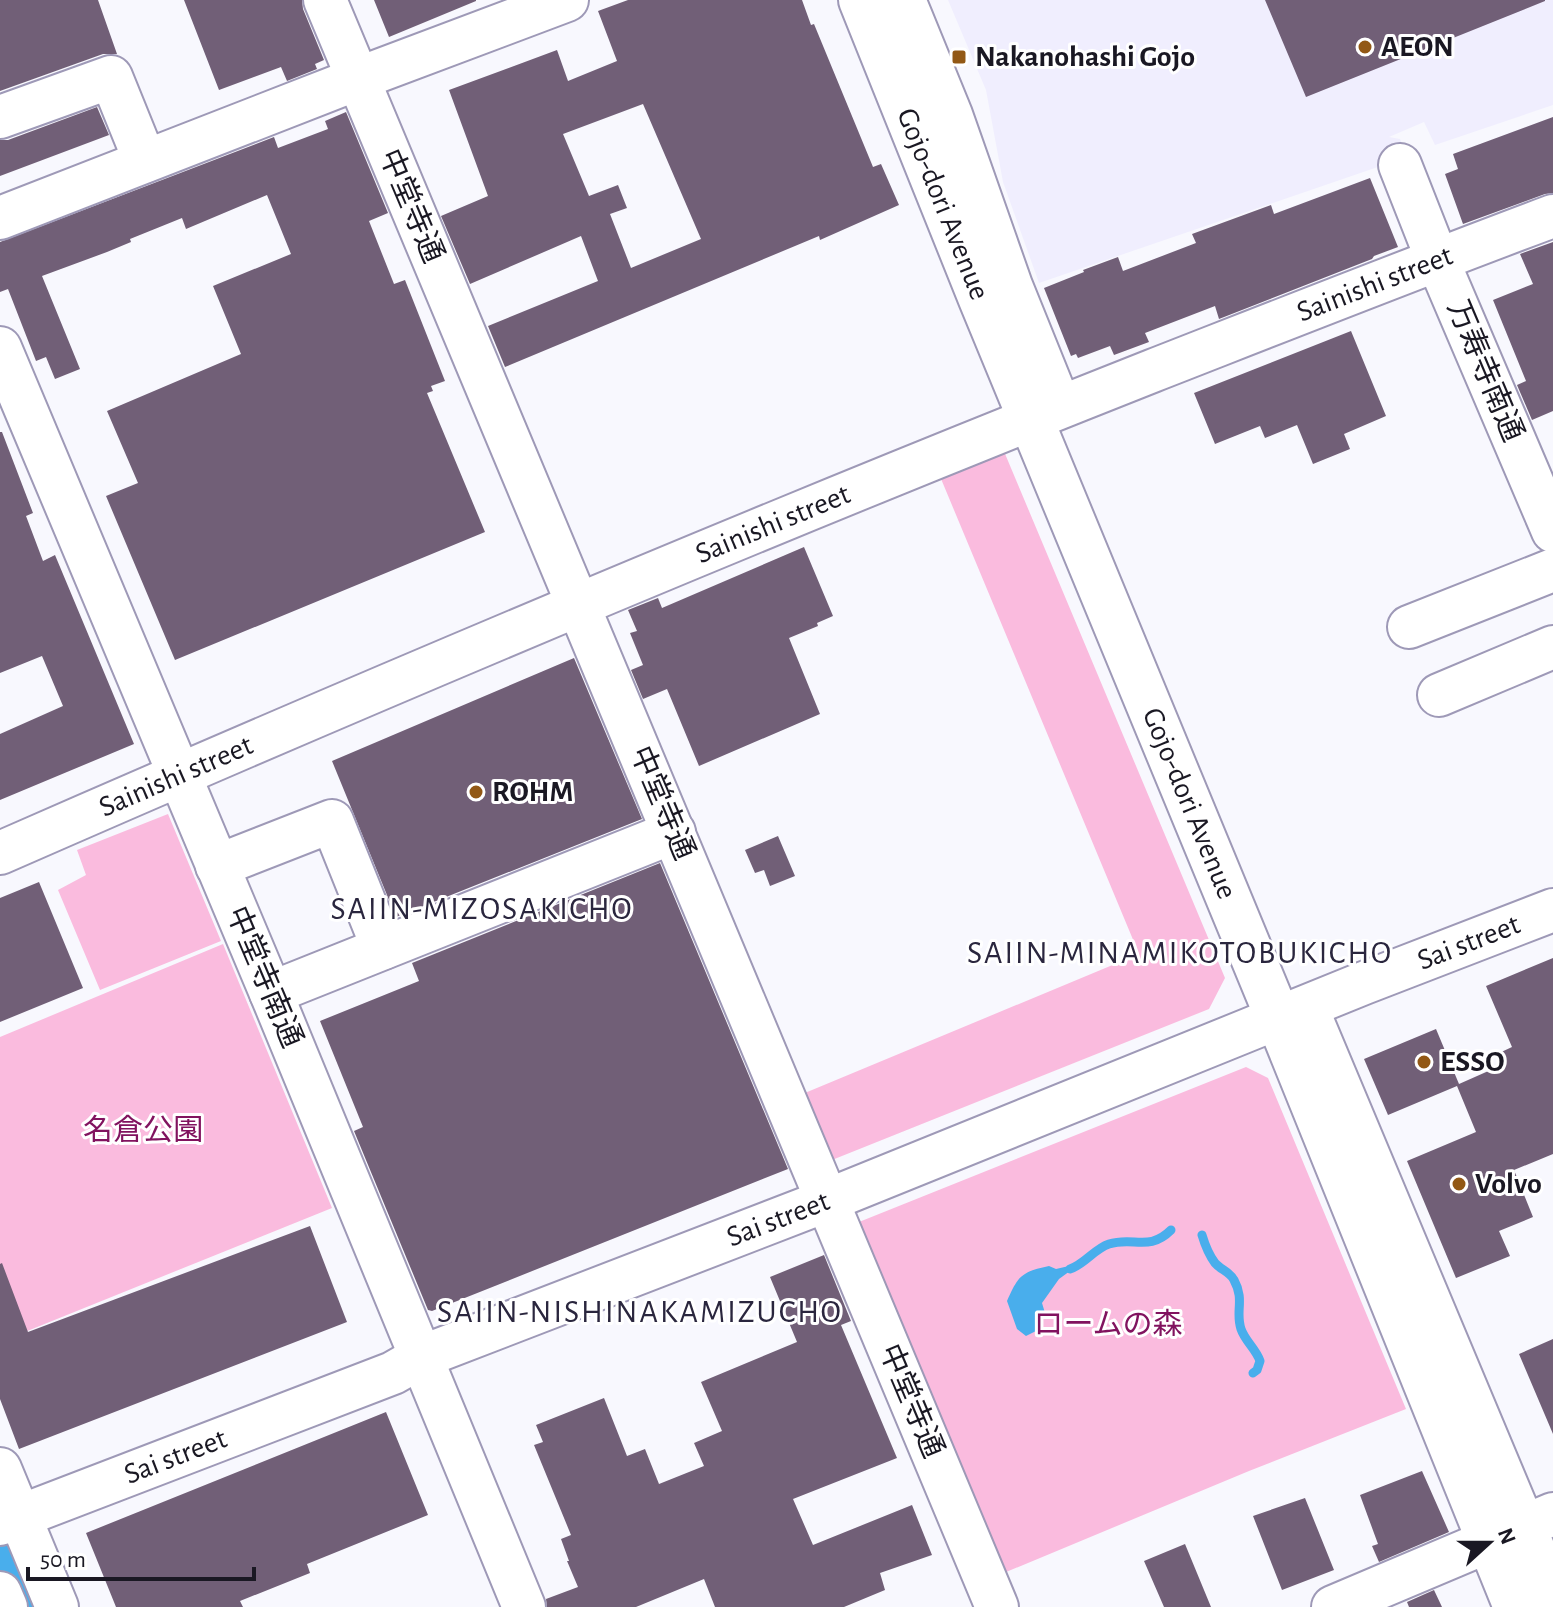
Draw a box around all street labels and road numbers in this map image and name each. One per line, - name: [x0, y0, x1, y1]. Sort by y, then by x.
- street label: Gojo-dori Avenue: [891, 104, 995, 304]
- street label: 中堂寺通: [374, 144, 450, 267]
- street label: Sainishi street: [1293, 240, 1457, 328]
- street label: 万寿寺南通: [1442, 295, 1530, 446]
- street label: Sainishi street: [691, 479, 855, 569]
- street label: Gojo-dori Avenue: [1137, 704, 1242, 903]
- street label: Sainishi street: [95, 730, 258, 823]
- street label: 中堂寺通: [625, 741, 701, 864]
- street label: 中堂寺南通: [221, 901, 309, 1052]
- street label: Sai street: [1413, 909, 1525, 976]
- street label: Sai street: [723, 1186, 834, 1253]
- street label: 中堂寺通: [874, 1339, 950, 1462]
- street label: Sai street: [120, 1423, 231, 1490]

